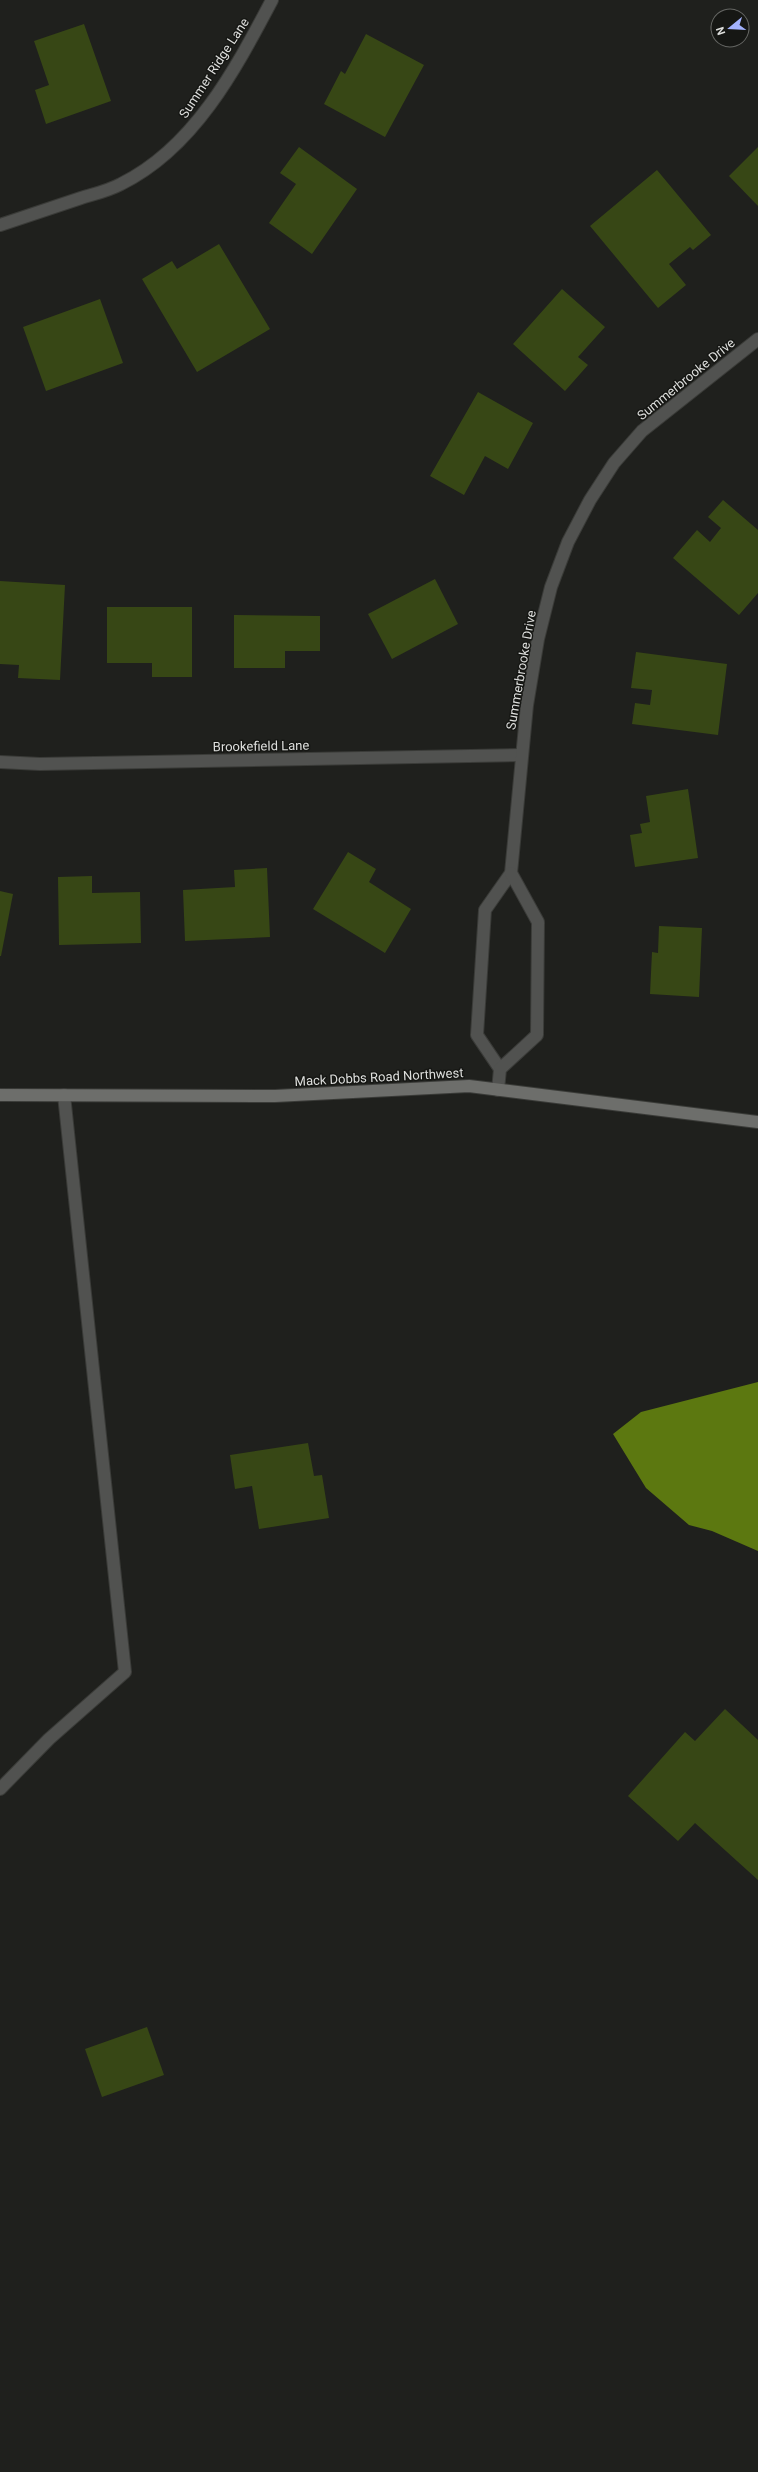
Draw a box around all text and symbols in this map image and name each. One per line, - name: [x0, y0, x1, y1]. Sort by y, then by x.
- north arrow: [710, 8, 750, 48]
- street label: Summer Ridge Lane: [176, 15, 252, 121]
- text: N: [714, 25, 728, 37]
- street label: Summerbrooke Drive: [634, 335, 738, 423]
- street label: Summerbrooke Drive: [503, 609, 539, 731]
- street label: Brookefield Lane: [213, 738, 309, 754]
- street label: Mack Dobbs Road Northwest: [294, 1065, 464, 1089]

